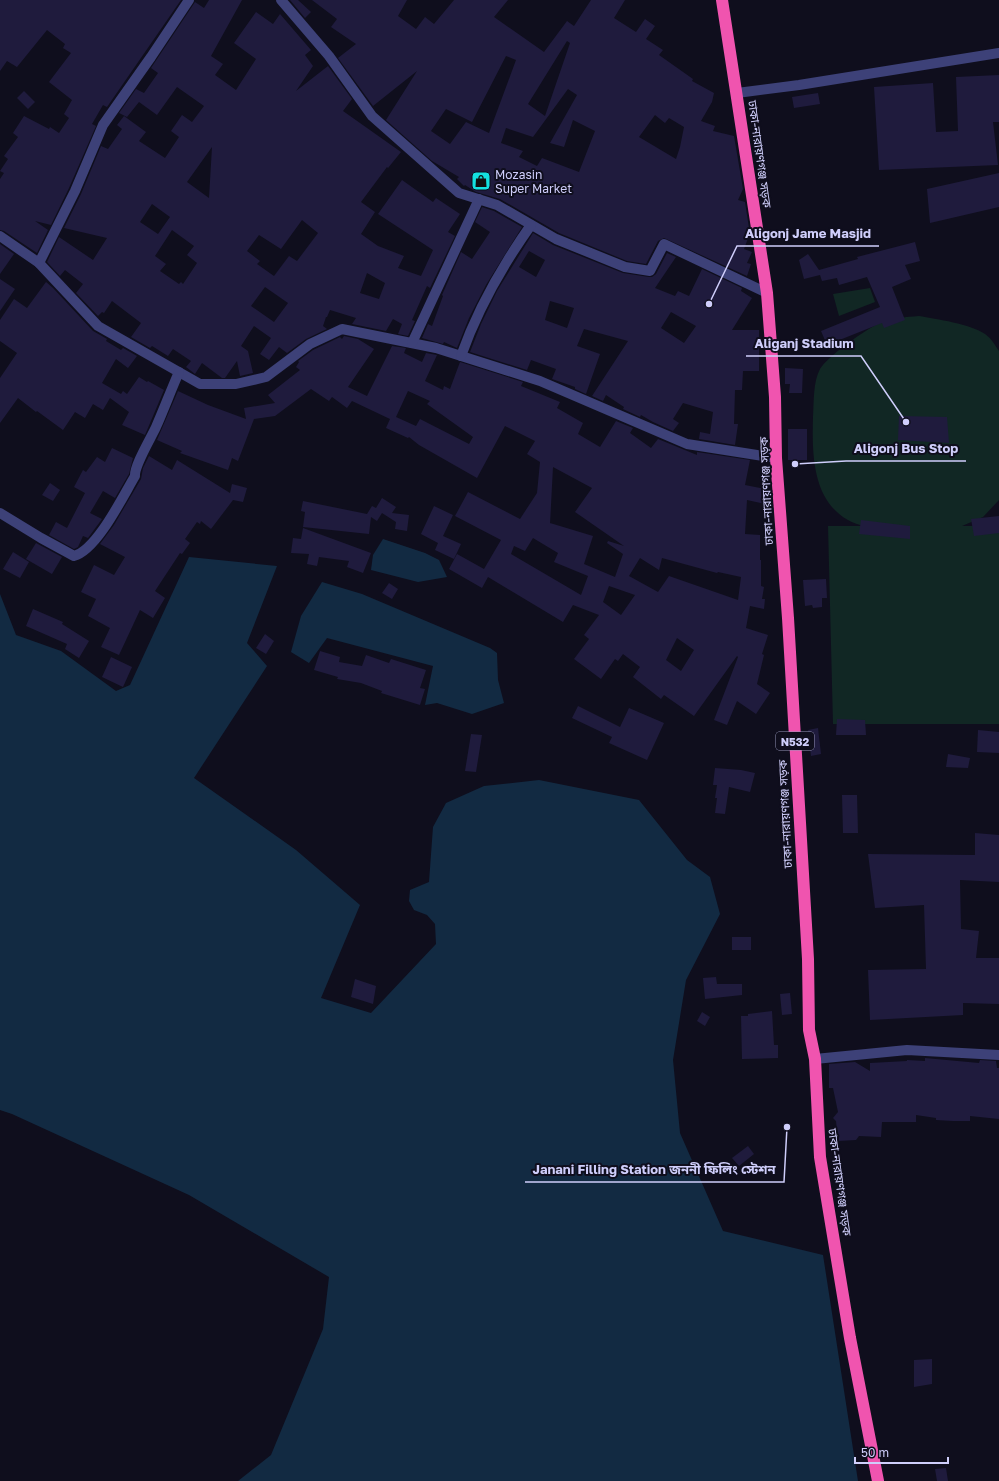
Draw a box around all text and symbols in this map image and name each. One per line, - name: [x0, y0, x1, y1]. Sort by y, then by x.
- street label: ঢাকা-নারায়ণগঞ্জ সড়ক: [745, 98, 775, 209]
- place label: Mozasin Super Market: [495, 167, 572, 196]
- shop icon: Mozasin Super Market: [470, 170, 492, 192]
- callout: Aligonj Jame Masjid: [737, 221, 879, 246]
- text: Aligonj Jame Masjid: [745, 225, 871, 241]
- callout: Aliganj Stadium: [746, 331, 861, 356]
- text: Aliganj Stadium: [754, 335, 854, 351]
- street label: ঢাকা-নারায়ণগঞ্জ সড়ক: [756, 436, 776, 547]
- callout: Aligonj Bus Stop: [846, 436, 966, 461]
- text: Aligonj Bus Stop: [854, 440, 958, 456]
- road number: N532: [776, 732, 814, 750]
- street label: ঢাকা-নারায়ণগঞ্জ সড়ক: [775, 759, 795, 870]
- street label: ঢাকা-নারায়ণগঞ্জ সড়ক: [825, 1126, 855, 1237]
- callout: Janani Filling Station জননী ফিলিং স্টেশন: [525, 1157, 784, 1182]
- text: Janani Filling Station জননী ফিলিং স্টেশন: [532, 1161, 776, 1177]
- scale bar: [855, 1439, 948, 1465]
- text: 50 m: [861, 1445, 889, 1460]

